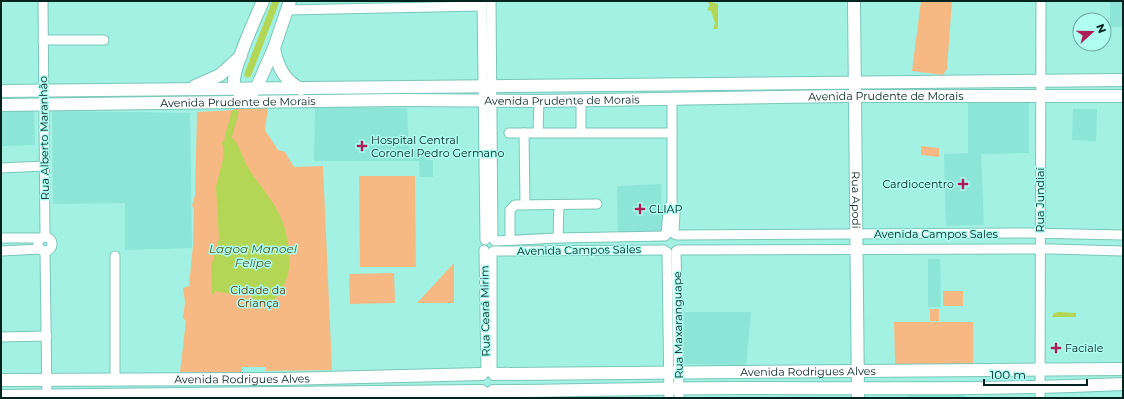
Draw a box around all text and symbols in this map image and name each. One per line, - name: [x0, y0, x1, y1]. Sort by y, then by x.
- north arrow: [1072, 12, 1112, 52]
- text: N: [1093, 22, 1109, 35]
- street label: Rua Alberto Maranhão: [36, 76, 52, 200]
- street label: Avenida Prudente de Morais: [808, 89, 964, 104]
- street label: Avenida Prudente de Morais: [484, 92, 640, 108]
- street label: Avenida Prudente de Morais: [160, 94, 316, 110]
- place label: Hospital Central Coronel Pedro Germano: [371, 133, 505, 160]
- marker: Hospital Central Coronel Pedro Germano: [356, 140, 368, 152]
- street label: Rua Jundiaí: [1033, 166, 1047, 232]
- street label: Rua Apodi: [849, 171, 863, 229]
- place label: Cardiocentro: [882, 177, 954, 191]
- marker: Cardiocentro: [957, 178, 969, 190]
- place label: CLIAP: [649, 202, 682, 216]
- marker: CLIAP: [634, 203, 646, 215]
- street label: Avenida Campos Sales: [874, 227, 999, 241]
- water label: Lagoa Manoel Felipe: [209, 241, 298, 270]
- street label: Avenida Campos Sales: [517, 242, 642, 258]
- street label: Rua Ceará Mirim: [477, 265, 493, 357]
- street label: Rua Maxaranguape: [670, 271, 686, 379]
- park label: Cidade da Criança: [230, 283, 286, 310]
- place label: Faciale: [1065, 341, 1104, 355]
- marker: Faciale: [1050, 342, 1062, 354]
- scale bar: [984, 361, 1087, 387]
- street label: Avenida Rodrigues Alves: [740, 364, 876, 379]
- text: 100 m: [990, 367, 1026, 382]
- street label: Avenida Rodrigues Alves: [174, 371, 311, 386]

